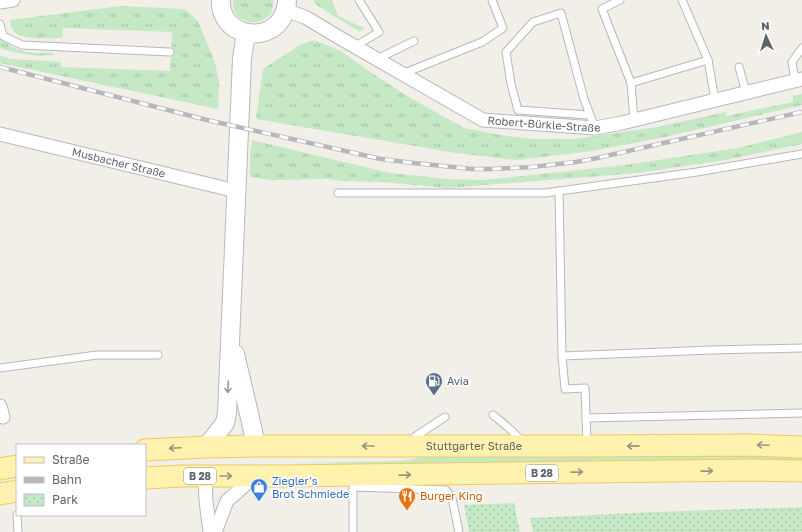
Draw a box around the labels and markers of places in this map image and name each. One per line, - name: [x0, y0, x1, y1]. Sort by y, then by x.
- fuel station icon: Avia: [424, 371, 444, 396]
- place label: Avia: [447, 374, 469, 387]
- place label: Ziegler's Brot Schmiede: [272, 474, 349, 500]
- shop icon: Ziegler's Brot Schmiede: [249, 477, 269, 502]
- restaurant icon: Burger King: [397, 486, 417, 511]
- place label: Burger King: [420, 489, 482, 502]

